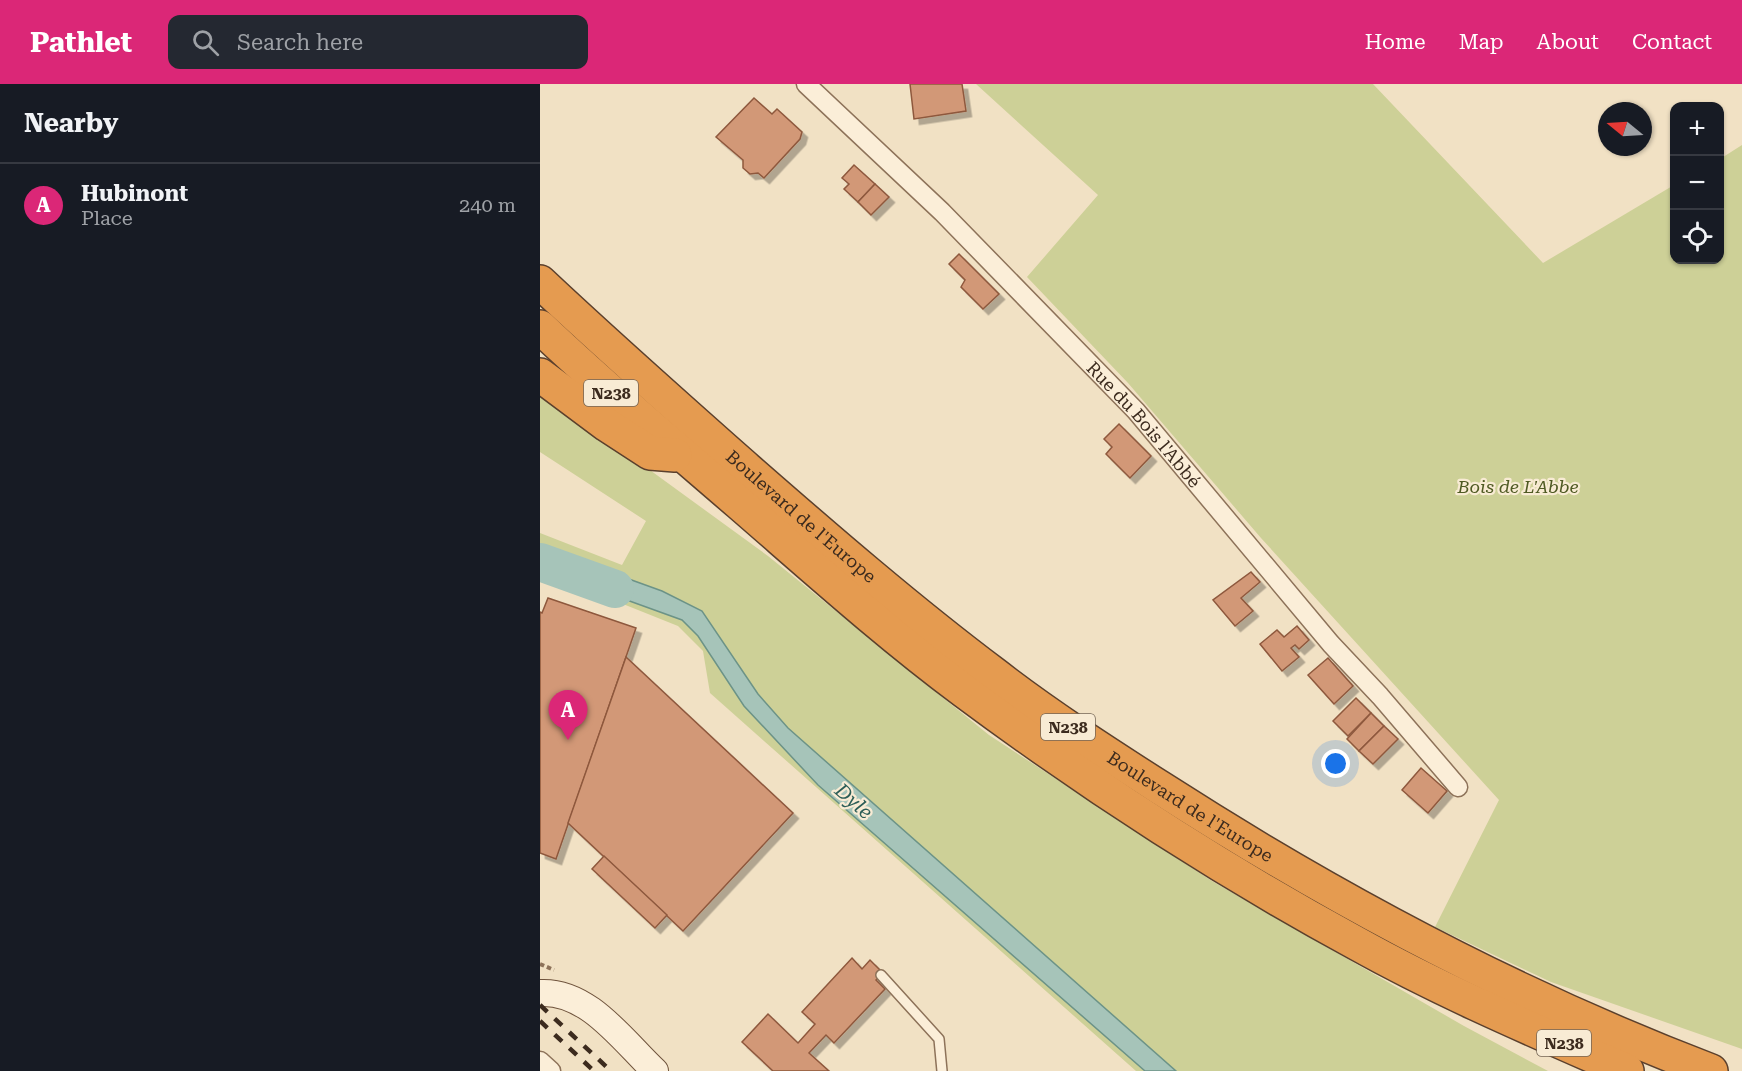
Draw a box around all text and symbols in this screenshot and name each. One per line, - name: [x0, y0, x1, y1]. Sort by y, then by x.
- search box: [168, 15, 588, 69]
- text: Pathlet: [30, 26, 132, 59]
- icon: search: [189, 26, 222, 59]
- text: Search here: [237, 30, 363, 55]
- text: Home: [1365, 30, 1426, 54]
- text: Map: [1459, 30, 1504, 54]
- text: About: [1537, 30, 1599, 54]
- text: Contact: [1632, 30, 1712, 54]
- north arrow: [1598, 102, 1652, 156]
- map controls: [1670, 102, 1724, 264]
- button: +: [1670, 102, 1724, 156]
- text: Nearby: [24, 108, 118, 138]
- button: −: [1670, 156, 1724, 210]
- text: Hubinont: [81, 181, 188, 206]
- text: A: [36, 193, 51, 217]
- text: 240 m: [459, 193, 516, 217]
- text: Place: [81, 206, 133, 230]
- button: locate: [1670, 210, 1724, 264]
- street label: Rue du Bois l'Abbé: [1083, 357, 1206, 491]
- road number: N238: [584, 380, 638, 406]
- street label: Boulevard de l'Europe: [722, 445, 881, 587]
- park label: Bois de L'Abbe: [1456, 476, 1579, 497]
- pin: A: [549, 690, 588, 740]
- road number: N238: [1041, 714, 1095, 740]
- street label: Boulevard de l'Europe: [1104, 746, 1277, 866]
- your location: [1321, 749, 1350, 778]
- water label: Dyle: [830, 778, 878, 824]
- road number: N238: [1537, 1030, 1591, 1056]

